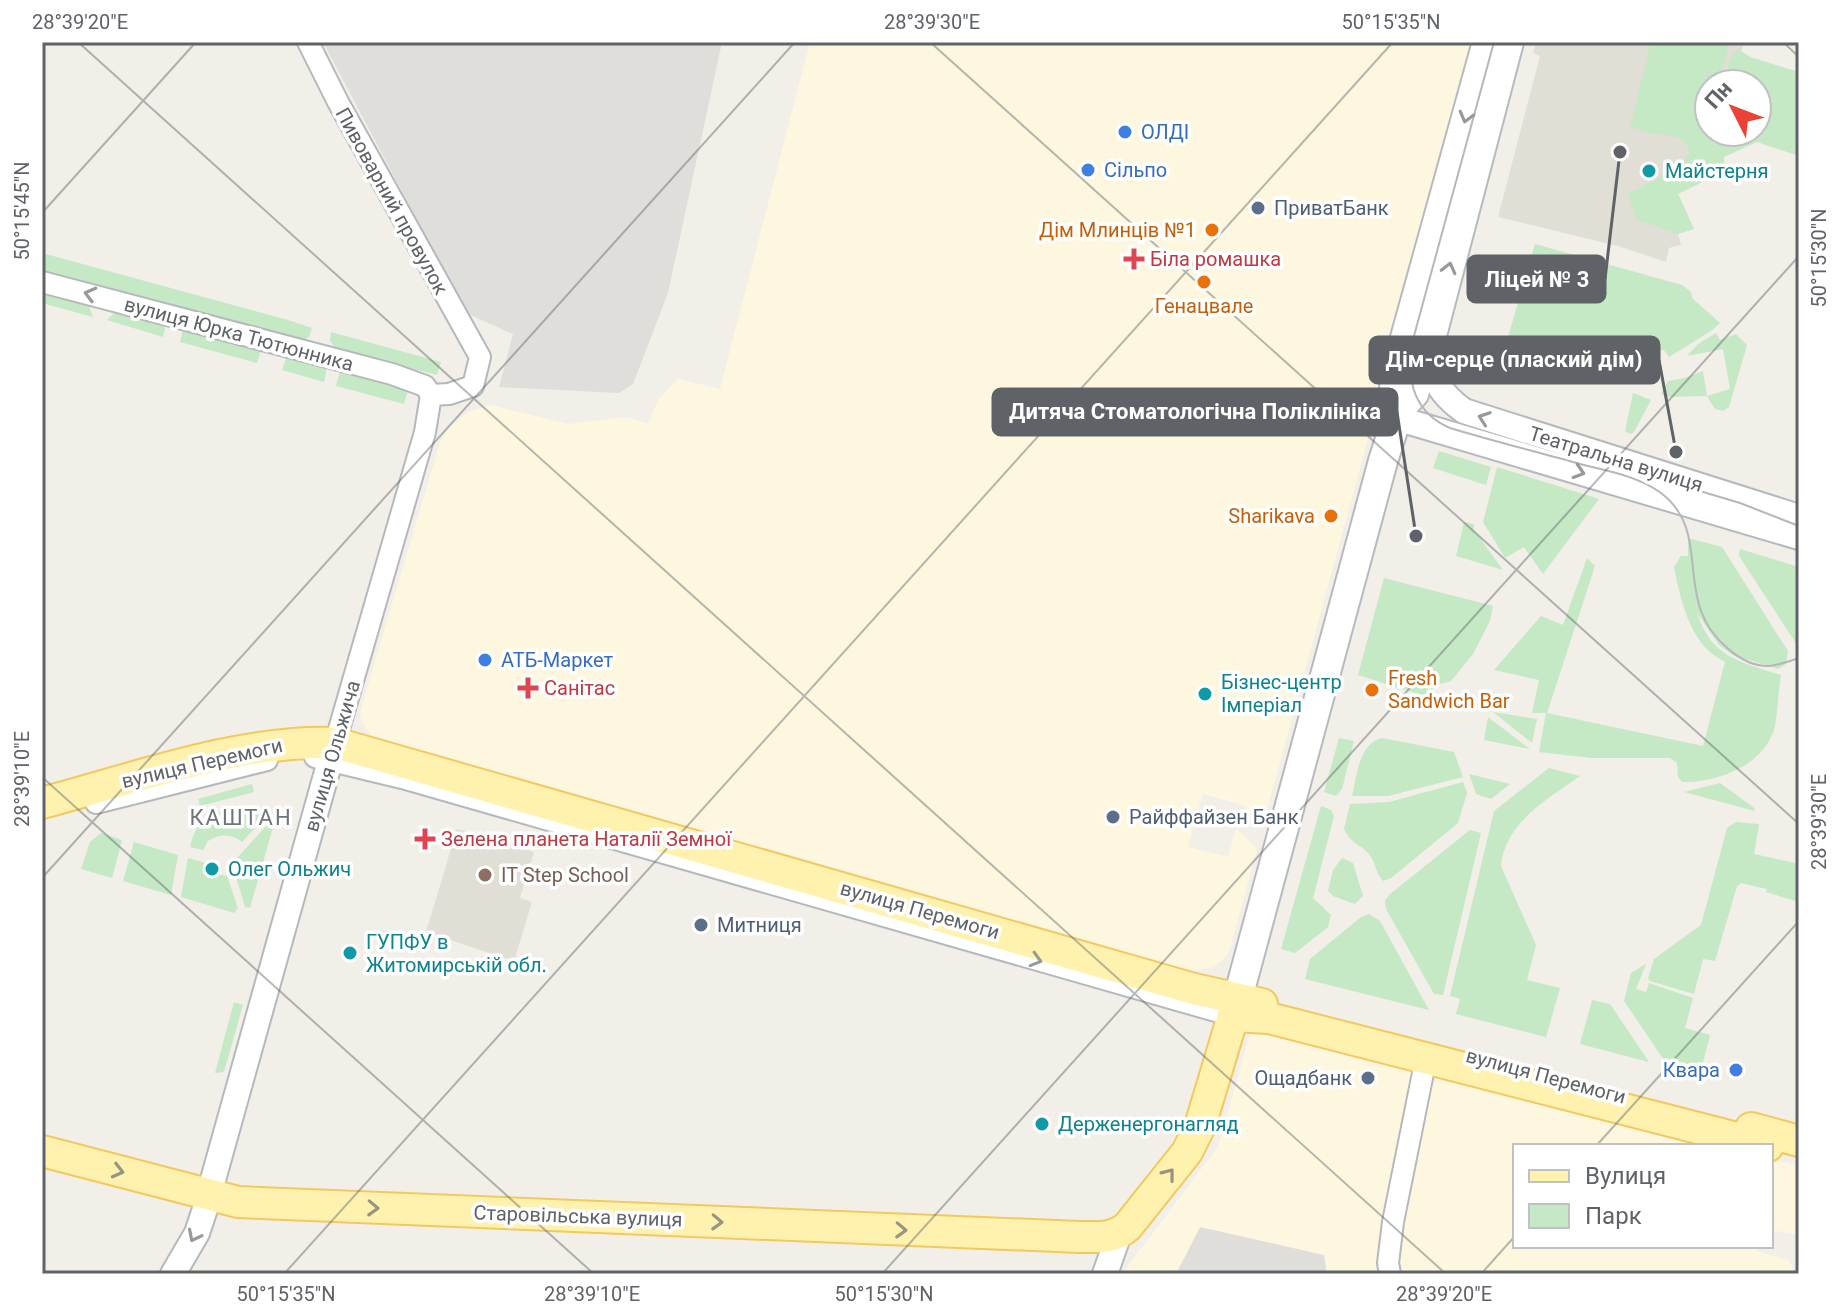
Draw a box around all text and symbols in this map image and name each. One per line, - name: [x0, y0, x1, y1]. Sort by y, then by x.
- text: 28°39'20"E: [32, 10, 128, 34]
- text: 28°39'30"E: [884, 10, 980, 34]
- text: 50°15'35"N: [1341, 10, 1441, 34]
- north arrow: [1693, 68, 1773, 148]
- text: Пн: [1700, 76, 1737, 114]
- street label: Пивоварний провулок: [331, 103, 454, 299]
- one-way arrow: [1459, 110, 1476, 124]
- place label: ОЛДІ: [1141, 120, 1189, 144]
- marker: ОЛДІ: [1116, 123, 1134, 141]
- place label: Сільпо: [1104, 158, 1167, 182]
- place label: Майстерня: [1665, 159, 1769, 183]
- text: 50°15'45"N: [10, 161, 34, 261]
- marker: Сільпо: [1079, 161, 1097, 179]
- marker: Майстерня: [1640, 162, 1658, 180]
- place label: ПриватБанк: [1274, 196, 1389, 220]
- marker: ПриватБанк: [1249, 199, 1267, 217]
- text: 50°15'30"N: [1807, 208, 1831, 308]
- place label: Дім Млинців №1: [1039, 218, 1196, 242]
- marker: Дім Млинців №1: [1203, 221, 1221, 239]
- place label: Біла ромашка: [1150, 247, 1281, 271]
- marker: Біла ромашка: [1125, 250, 1143, 268]
- callout: Ліцей № 3: [1468, 256, 1605, 302]
- one-way arrow: [1439, 261, 1456, 275]
- text: Ліцей № 3: [1485, 267, 1589, 292]
- marker: Генацвале: [1195, 273, 1213, 291]
- one-way arrow: [84, 287, 98, 304]
- street label: вулиця Юрка Тютюнника: [122, 292, 356, 376]
- place label: Генацвале: [1155, 294, 1253, 318]
- callout: Дім-серце (плаский дім): [1370, 337, 1659, 383]
- text: Дім-серце (плаский дім): [1386, 347, 1642, 372]
- callout: Дитяча Стоматологічна Поліклініка: [993, 389, 1397, 435]
- text: Дитяча Стоматологічна Поліклініка: [1009, 399, 1381, 424]
- one-way arrow: [1478, 412, 1492, 428]
- street label: Театральна вулиця: [1526, 421, 1706, 497]
- one-way arrow: [1571, 463, 1585, 479]
- place label: Sharikava: [1228, 504, 1315, 528]
- marker: Sharikava: [1322, 507, 1340, 525]
- place label: АТБ-Маркет: [501, 648, 614, 672]
- marker: АТБ-Маркет: [476, 651, 494, 669]
- place label: Fresh Sandwich Bar: [1388, 666, 1510, 713]
- place label: Бізнес-центр Імперіал: [1221, 670, 1342, 717]
- place label: Санітас: [544, 676, 615, 700]
- street label: вулиця Ольжича: [299, 678, 365, 834]
- marker: Санітас: [519, 679, 537, 697]
- marker: Fresh Sandwich Bar: [1363, 681, 1381, 699]
- marker: Бізнес-центр Імперіал: [1196, 685, 1214, 703]
- text: 28°39'10"E: [10, 731, 34, 827]
- street label: вулиця Перемоги: [119, 733, 285, 793]
- text: 28°39'30"E: [1807, 774, 1831, 870]
- district label: КАШТАН: [189, 805, 293, 830]
- place label: Райффайзен Банк: [1129, 805, 1299, 829]
- marker: Райффайзен Банк: [1104, 808, 1122, 826]
- place label: Зелена планета Наталії Земної: [441, 827, 732, 851]
- marker: Зелена планета Наталії Земної: [416, 830, 434, 848]
- place label: Олег Ольжич: [228, 857, 351, 881]
- marker: Олег Ольжич: [203, 860, 221, 878]
- place label: IT Step School: [501, 863, 629, 887]
- marker: IT Step School: [476, 866, 494, 884]
- street label: вулиця Перемоги: [838, 876, 1002, 944]
- place label: Митниця: [717, 913, 802, 937]
- marker: Митниця: [692, 916, 710, 934]
- place label: ГУПФУ в Житомирській обл.: [366, 930, 547, 977]
- marker: ГУПФУ в Житомирській обл.: [341, 944, 359, 962]
- one-way arrow: [1029, 951, 1043, 968]
- street label: вулиця Перемоги: [1464, 1043, 1628, 1109]
- place label: Квара: [1663, 1058, 1720, 1082]
- marker: Квара: [1727, 1061, 1745, 1079]
- place label: Ощадбанк: [1254, 1066, 1352, 1090]
- marker: Ощадбанк: [1359, 1069, 1377, 1087]
- place label: Держенергонагляд: [1058, 1112, 1238, 1136]
- marker: Держенергонагляд: [1033, 1115, 1051, 1133]
- legend: [1513, 1144, 1773, 1248]
- one-way arrow: [110, 1161, 124, 1178]
- text: Вулиця: [1585, 1162, 1666, 1190]
- one-way arrow: [1159, 1168, 1173, 1183]
- one-way arrow: [367, 1199, 380, 1216]
- street label: Старовільська вулиця: [473, 1200, 683, 1232]
- text: Парк: [1585, 1202, 1642, 1230]
- one-way arrow: [711, 1214, 724, 1231]
- one-way arrow: [895, 1221, 908, 1238]
- one-way arrow: [188, 1227, 204, 1242]
- text: 50°15'35"N: [236, 1282, 336, 1306]
- text: 28°39'10"E: [544, 1282, 640, 1306]
- text: 50°15'30"N: [834, 1282, 934, 1306]
- text: 28°39'20"E: [1396, 1282, 1492, 1306]

